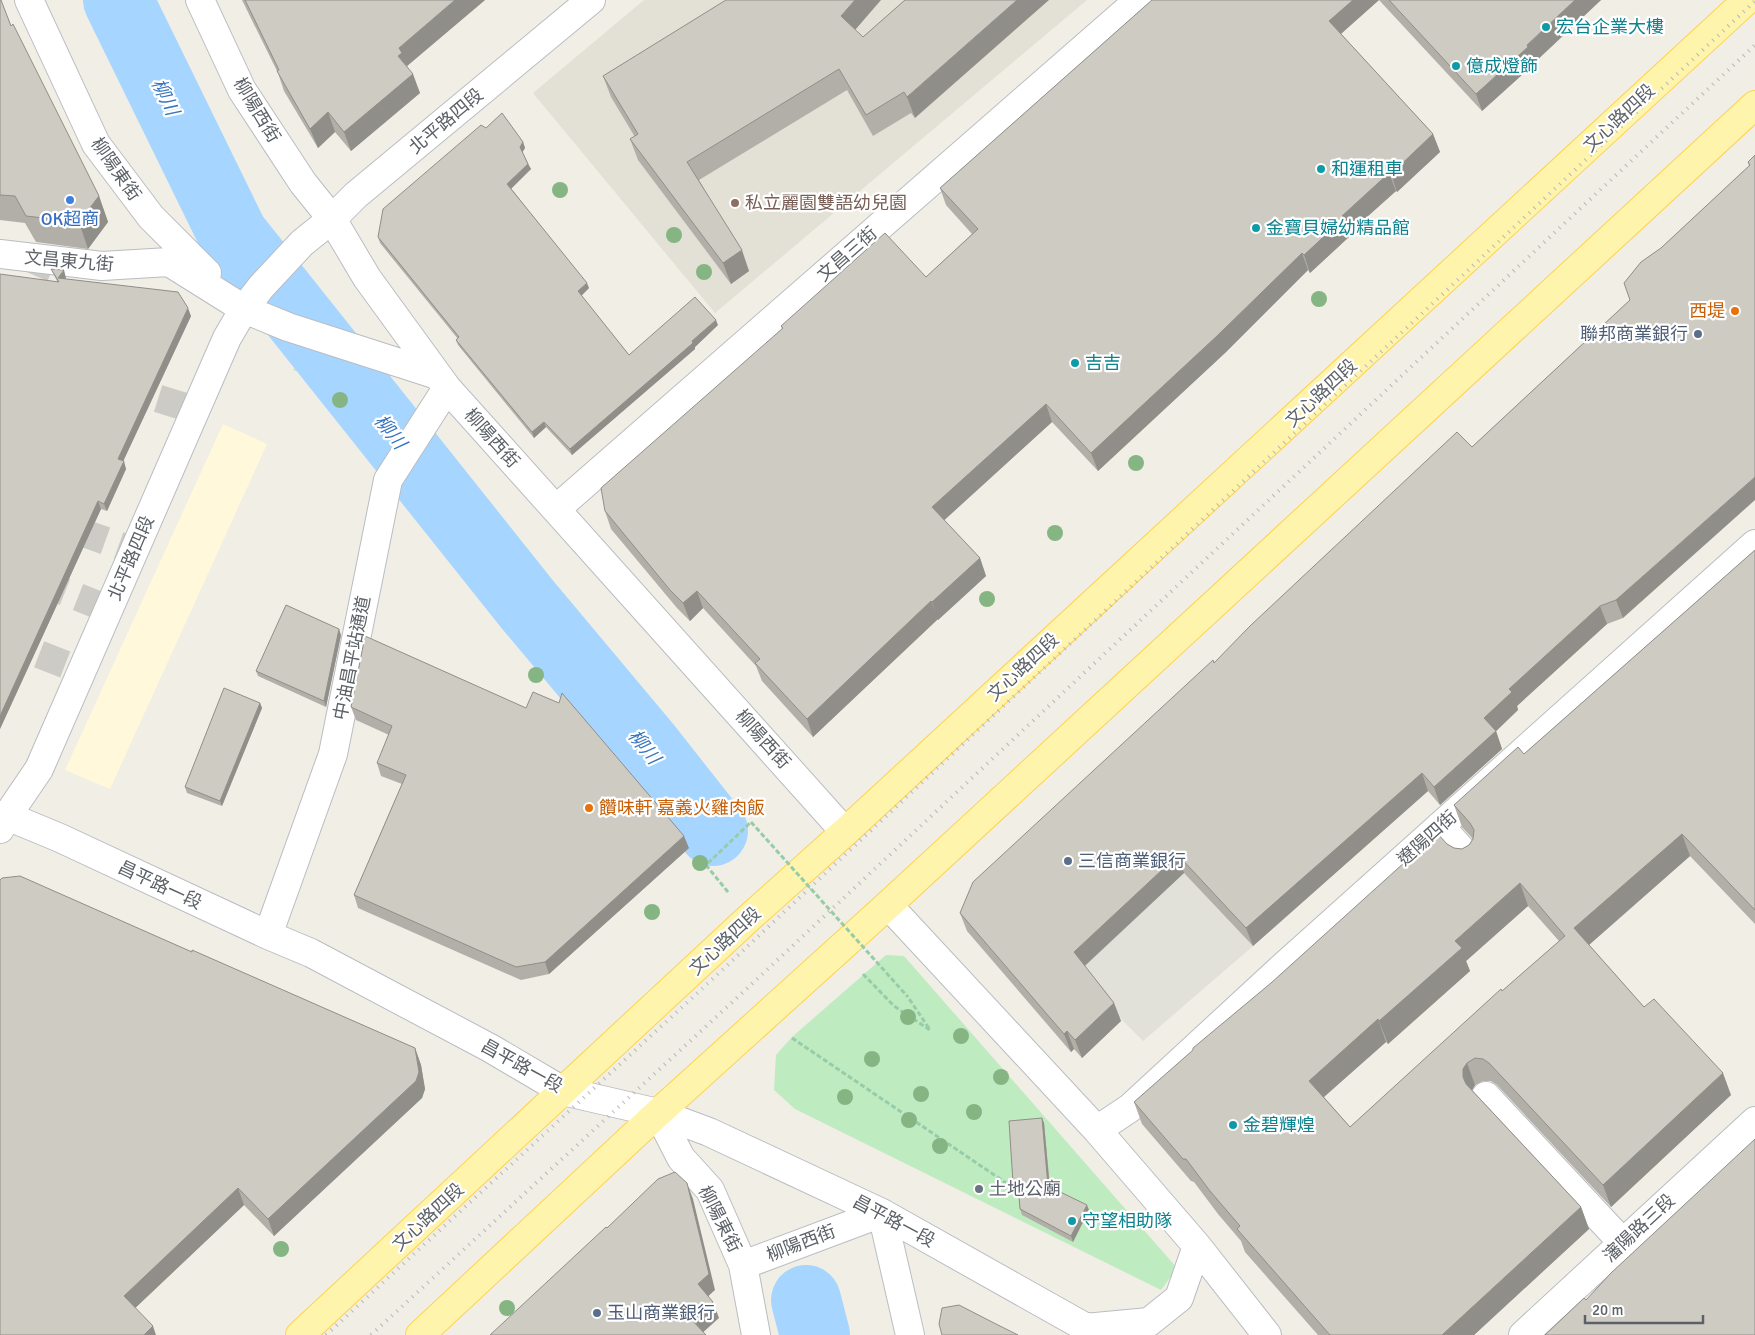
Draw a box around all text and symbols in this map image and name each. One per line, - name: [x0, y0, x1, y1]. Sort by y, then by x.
- place label: 宏台企業大樓: [1556, 16, 1664, 38]
- marker: 宏台企業大樓: [1540, 21, 1552, 33]
- place label: 億成燈飾: [1466, 55, 1538, 77]
- marker: 億成燈飾: [1450, 60, 1462, 72]
- street label: 柳陽西街: [229, 73, 285, 147]
- water label: 柳川: [146, 75, 185, 121]
- street label: 文心路四段: [1579, 79, 1659, 157]
- street label: 北平路四段: [404, 84, 488, 158]
- street label: 柳陽東街: [86, 133, 146, 205]
- place label: 和運租車: [1331, 158, 1403, 180]
- marker: 和運租車: [1315, 163, 1327, 175]
- place label: 私立麗園雙語幼兒園: [745, 192, 907, 214]
- marker: OK超商: [64, 194, 76, 206]
- marker: 私立麗園雙語幼兒園: [729, 197, 741, 209]
- place label: OK超商: [41, 208, 99, 230]
- place label: 金寶貝婦幼精品館: [1266, 217, 1410, 239]
- street label: 文昌三街: [813, 222, 881, 286]
- marker: 金寶貝婦幼精品館: [1250, 222, 1262, 234]
- street label: 文昌東九街: [23, 246, 115, 276]
- place label: 西堤: [1689, 300, 1725, 322]
- marker: 西堤: [1729, 305, 1741, 317]
- place label: 聯邦商業銀行: [1580, 323, 1688, 345]
- marker: 聯邦商業銀行: [1692, 328, 1704, 340]
- place label: 吉吉: [1085, 352, 1121, 374]
- street label: 文心路四段: [1281, 354, 1361, 432]
- marker: 吉吉: [1069, 357, 1081, 369]
- street label: 柳陽西街: [460, 404, 524, 472]
- water label: 柳川: [369, 410, 413, 456]
- street label: 北平路四段: [103, 512, 159, 604]
- street label: 中油昌平站通道: [329, 594, 375, 722]
- street label: 文心路四段: [983, 628, 1063, 706]
- street label: 柳陽西街: [731, 705, 795, 773]
- water label: 柳川: [623, 725, 667, 771]
- place label: 饡味軒 嘉義火雞肉飯: [599, 797, 765, 819]
- marker: 饡味軒 嘉義火雞肉飯: [583, 802, 595, 814]
- street label: 遼陽四街: [1393, 806, 1461, 870]
- place label: 三信商業銀行: [1078, 850, 1186, 872]
- marker: 三信商業銀行: [1062, 855, 1074, 867]
- street label: 昌平路一段: [115, 856, 205, 914]
- street label: 文心路四段: [685, 902, 765, 980]
- street label: 昌平路一段: [477, 1035, 567, 1097]
- place label: 金碧輝煌: [1243, 1114, 1315, 1136]
- marker: 金碧輝煌: [1227, 1119, 1239, 1131]
- street label: 文心路四段: [388, 1178, 468, 1256]
- place label: 土地公廟: [989, 1178, 1061, 1200]
- street label: 柳陽東街: [694, 1182, 746, 1256]
- marker: 土地公廟: [973, 1183, 985, 1195]
- street label: 瀋陽路三段: [1599, 1189, 1679, 1267]
- street label: 昌平路一段: [849, 1190, 939, 1252]
- place label: 守望相助隊: [1082, 1210, 1172, 1232]
- marker: 守望相助隊: [1066, 1215, 1078, 1227]
- street label: 柳陽西街: [763, 1220, 839, 1266]
- scale bar: [1585, 1292, 1702, 1324]
- text: 20 m: [1592, 1301, 1623, 1319]
- place label: 玉山商業銀行: [607, 1302, 715, 1324]
- marker: 玉山商業銀行: [591, 1307, 603, 1319]

